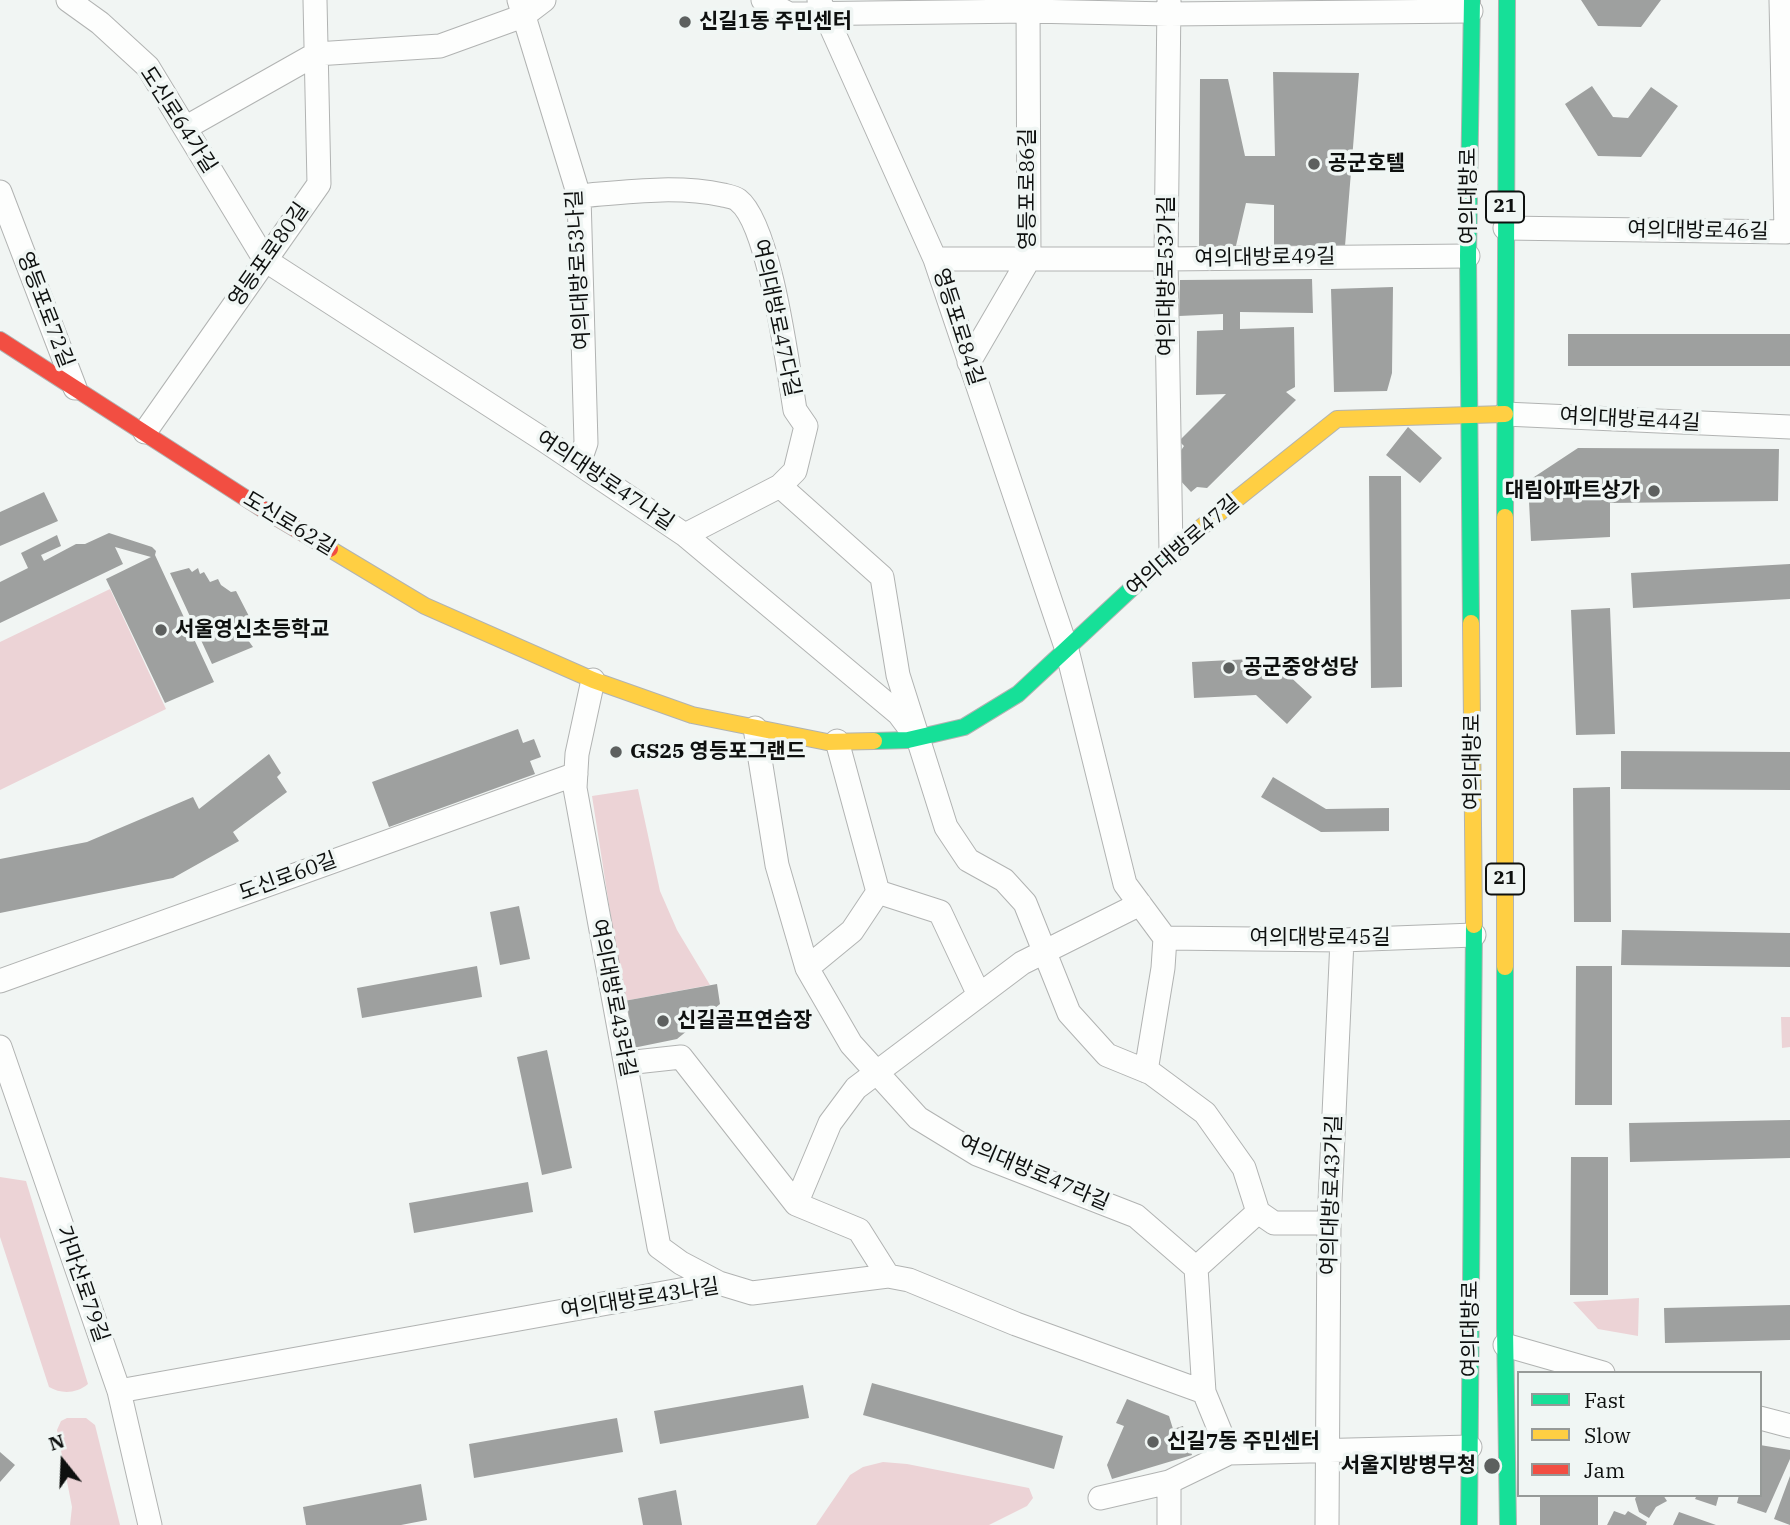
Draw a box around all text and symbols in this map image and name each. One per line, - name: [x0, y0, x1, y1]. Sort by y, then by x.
- place label: 신길1동 주민센터: [699, 9, 852, 35]
- marker: 신길1동 주민센터: [677, 14, 693, 30]
- street label: 도신로64가길: [134, 62, 222, 178]
- street label: 영등포로86길: [1015, 128, 1041, 250]
- street label: 여의대방로: [1456, 148, 1482, 244]
- place label: 공군호텔: [1328, 151, 1405, 177]
- marker: 공군호텔: [1306, 156, 1322, 172]
- street label: 여의대방로53나길: [562, 189, 596, 351]
- road number: 21: [1486, 192, 1524, 223]
- street label: 여의대방로53가길: [1154, 196, 1180, 356]
- street label: 영등포로80길: [224, 198, 314, 312]
- street label: 여의대방로46길: [1627, 217, 1769, 245]
- street label: 여의대방로47다길: [747, 237, 805, 399]
- street label: 여의대방로49길: [1194, 244, 1336, 272]
- street label: 영등포로72길: [11, 249, 79, 371]
- street label: 영등포로84길: [927, 265, 989, 389]
- street label: 여의대방로44길: [1559, 404, 1701, 436]
- street label: 여의대방로47나길: [531, 426, 679, 536]
- place label: 대림아파트상가: [1505, 478, 1640, 504]
- marker: 대림아파트상가: [1646, 483, 1662, 499]
- street label: 도신로62길: [239, 487, 339, 561]
- street label: 여의대방로47길: [1121, 490, 1245, 602]
- place label: 서울영신초등학교: [175, 617, 330, 643]
- marker: 서울영신초등학교: [153, 622, 169, 638]
- place label: 공군중앙성당: [1243, 655, 1359, 681]
- marker: 공군중앙성당: [1221, 660, 1237, 676]
- street label: 여의대방로: [1460, 714, 1486, 810]
- place label: GS25 영등포그랜드: [630, 739, 805, 765]
- marker: GS25 영등포그랜드: [608, 744, 624, 760]
- street label: 도신로60길: [236, 848, 340, 906]
- road number: 21: [1486, 864, 1524, 894]
- street label: 여의대방로43라길: [585, 917, 641, 1079]
- street label: 여의대방로45길: [1249, 925, 1391, 951]
- place label: 신길골프연습장: [677, 1008, 812, 1034]
- marker: 신길골프연습장: [655, 1013, 671, 1029]
- street label: 여의대방로43가길: [1317, 1114, 1347, 1276]
- street label: 여의대방로47라길: [955, 1130, 1113, 1216]
- street label: 가마산로79길: [50, 1222, 114, 1346]
- street label: 여의대방로43나길: [559, 1274, 721, 1324]
- street label: 여의대방로: [1458, 1281, 1484, 1377]
- legend: [1517, 1371, 1762, 1497]
- text: Fast: [1584, 1386, 1625, 1414]
- text: Slow: [1584, 1421, 1631, 1449]
- north arrow: [28, 1427, 98, 1497]
- text: N: [46, 1428, 67, 1456]
- place label: 신길7동 주민센터: [1167, 1429, 1320, 1455]
- marker: 신길7동 주민센터: [1145, 1434, 1161, 1450]
- place label: 서울지방병무청: [1341, 1453, 1476, 1479]
- marker: 서울지방병무청: [1482, 1456, 1502, 1476]
- text: Jam: [1584, 1456, 1625, 1484]

